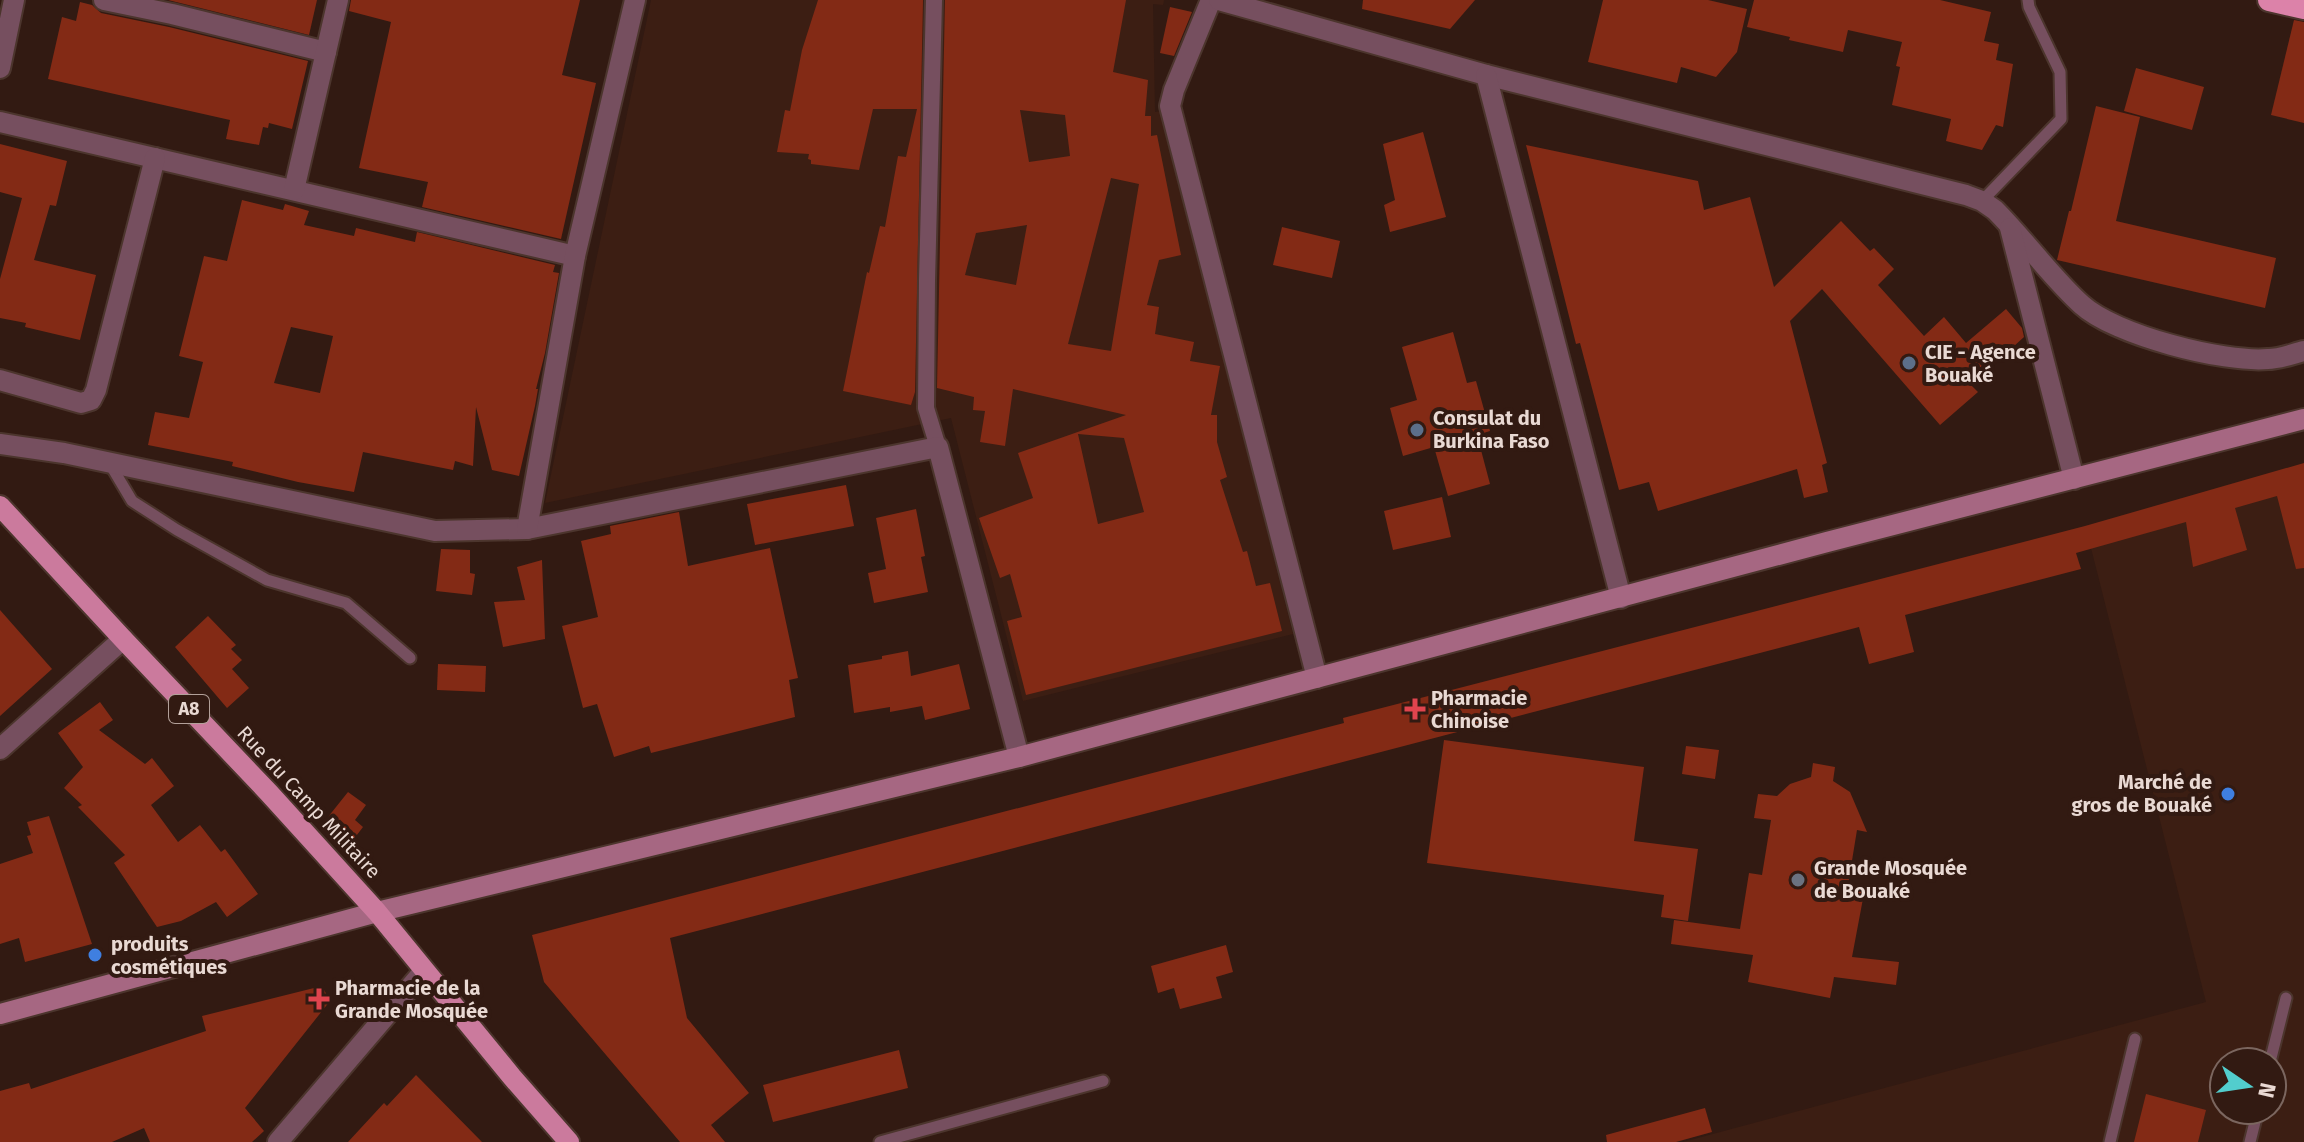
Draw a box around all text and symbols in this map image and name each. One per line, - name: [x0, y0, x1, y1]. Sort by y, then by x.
- place label: CIE - Agence Bouaké: [1925, 340, 2036, 387]
- marker: CIE - Agence Bouaké: [1900, 354, 1918, 372]
- place label: Consulat du Burkina Faso: [1433, 406, 1550, 453]
- marker: Consulat du Burkina Faso: [1408, 421, 1426, 439]
- place label: Pharmacie Chinoise: [1431, 686, 1527, 733]
- road number: A8: [169, 695, 209, 723]
- marker: Pharmacie Chinoise: [1406, 700, 1424, 718]
- street label: Rue du Camp Militaire: [232, 721, 386, 883]
- place label: Marché de gros de Bouaké: [2071, 770, 2212, 817]
- marker: Marché de gros de Bouaké: [2219, 785, 2237, 803]
- place label: Grande Mosquée de Bouaké: [1814, 856, 1967, 903]
- marker: Grande Mosquée de Bouaké: [1789, 871, 1807, 889]
- place label: produits cosmétiques: [111, 932, 227, 979]
- marker: produits cosmétiques: [86, 946, 104, 964]
- place label: Pharmacie de la Grande Mosquée: [335, 976, 488, 1023]
- marker: Pharmacie de la Grande Mosquée: [310, 990, 328, 1008]
- north arrow: [2208, 1046, 2288, 1126]
- text: N: [2252, 1080, 2282, 1101]

